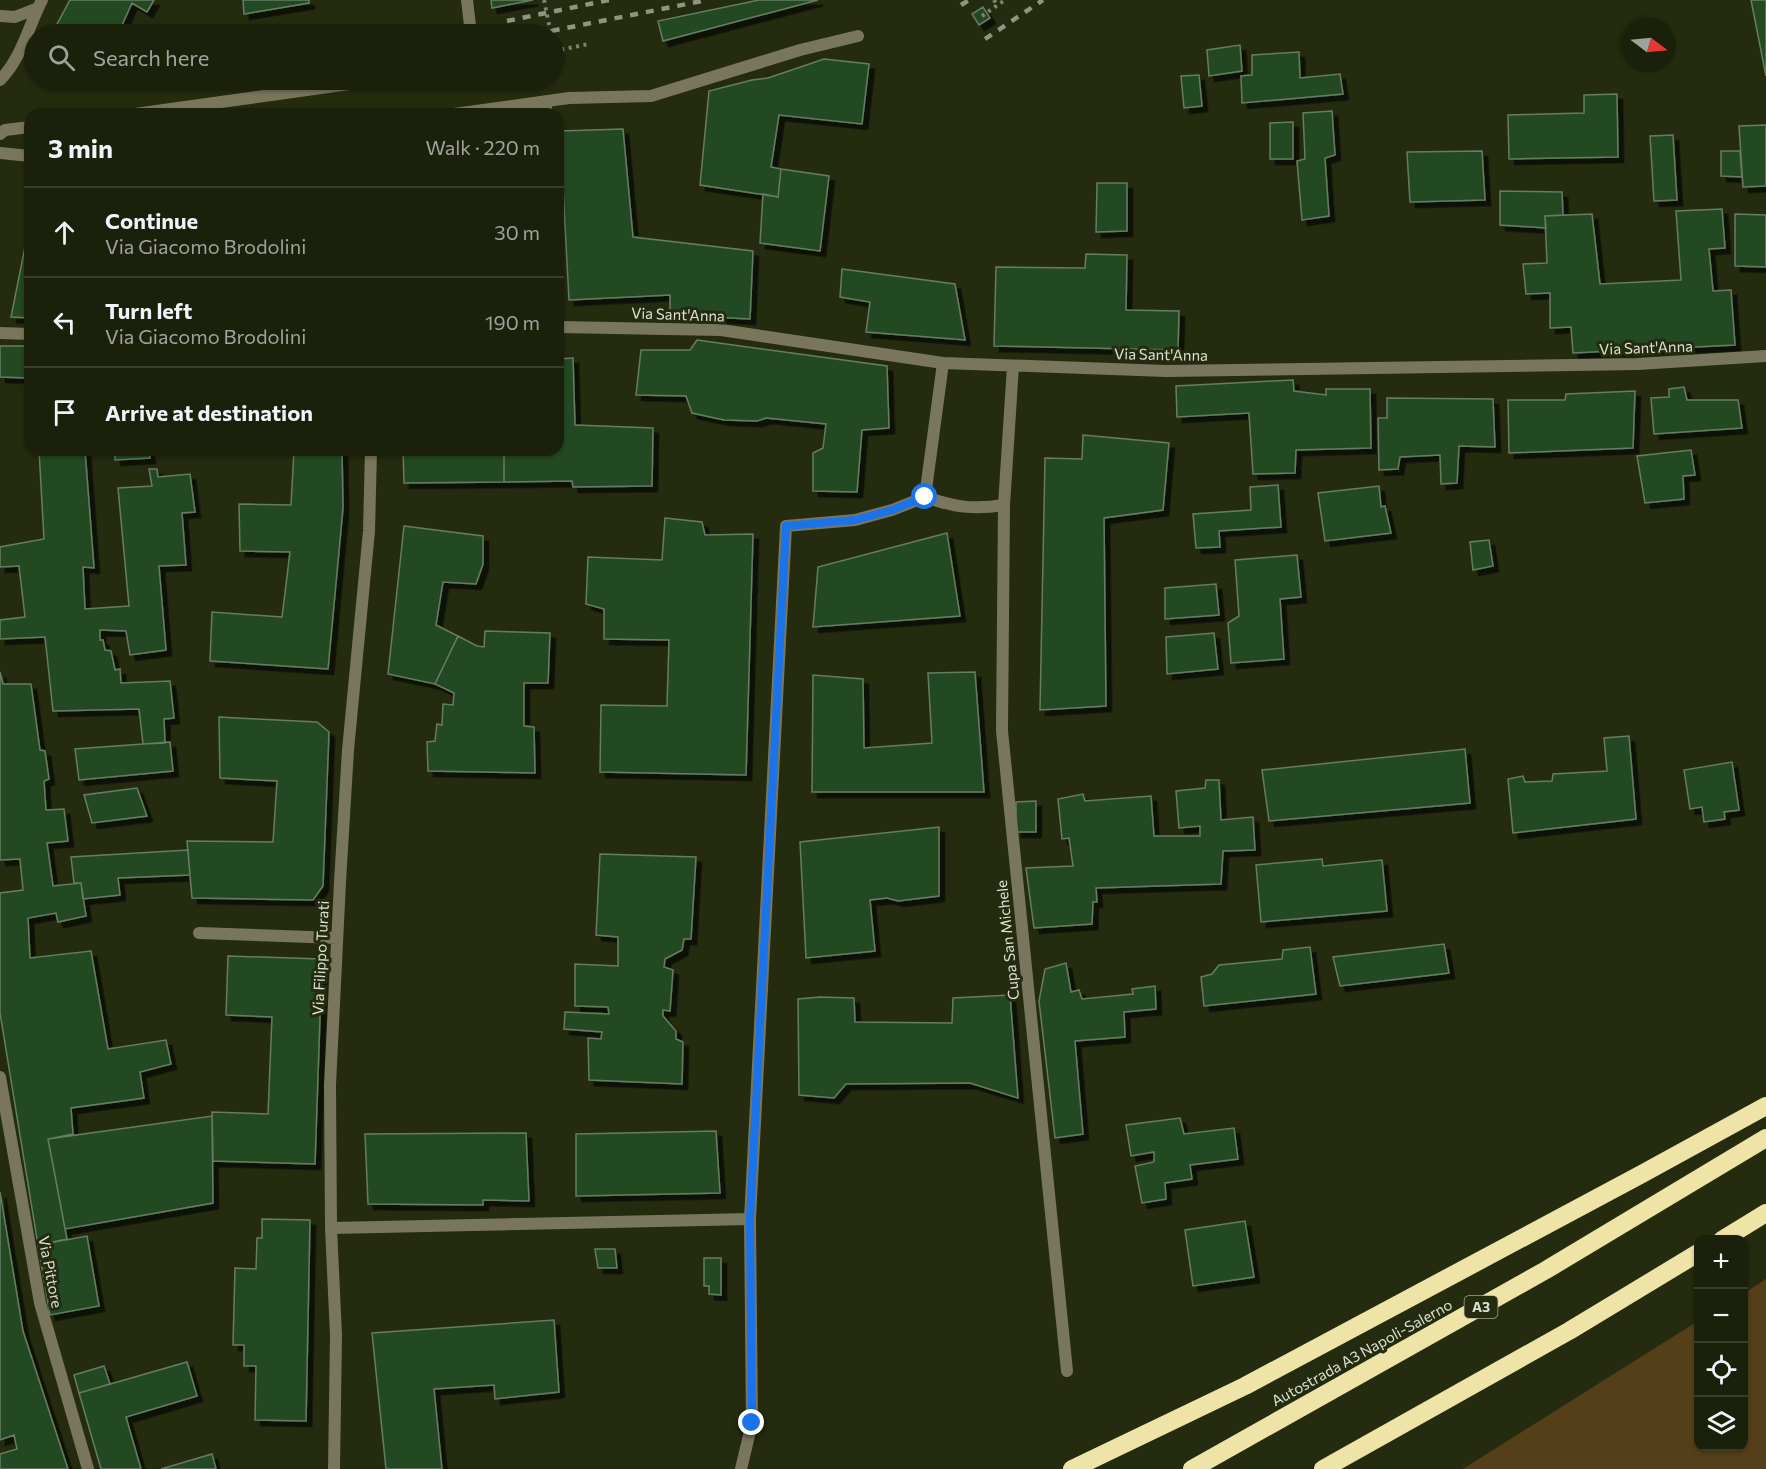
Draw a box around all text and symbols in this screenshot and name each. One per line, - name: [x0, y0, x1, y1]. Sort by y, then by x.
- north arrow: [1622, 18, 1676, 72]
- search box: [24, 24, 564, 90]
- icon: search: [45, 41, 78, 74]
- text: Search here: [93, 44, 209, 71]
- text: 3 min: [48, 132, 113, 163]
- text: Walk · 220 m: [425, 135, 540, 159]
- text: Continue: [105, 207, 198, 234]
- icon: ahead: [48, 216, 81, 249]
- text: 30 m: [494, 220, 540, 244]
- text: Via Giacomo Brodolini: [105, 234, 306, 258]
- text: Turn left: [105, 297, 192, 324]
- street label: Via Sant'Anna: [631, 303, 725, 325]
- icon: left: [48, 306, 81, 339]
- text: 190 m: [485, 310, 540, 334]
- text: Via Giacomo Brodolini: [105, 324, 306, 348]
- street label: Via Sant'Anna: [1599, 336, 1693, 358]
- street label: Via Sant'Anna: [1114, 344, 1208, 364]
- icon: arrive: [48, 396, 81, 429]
- text: Arrive at destination: [105, 399, 313, 426]
- route start: [911, 483, 937, 509]
- street label: Cupa San Michele: [992, 879, 1022, 1001]
- street label: Via Filippo Turati: [308, 900, 332, 1016]
- street label: Via Pittore: [35, 1234, 67, 1309]
- map controls: [1694, 1235, 1748, 1451]
- button: +: [1694, 1235, 1748, 1289]
- button: −: [1694, 1289, 1748, 1343]
- street label: Autostrada A3 Napoli-Salerno: [1268, 1295, 1455, 1409]
- road number: A3: [1464, 1296, 1498, 1318]
- button: locate: [1694, 1343, 1748, 1397]
- button: layers: [1694, 1397, 1748, 1451]
- route end: [738, 1409, 764, 1435]

